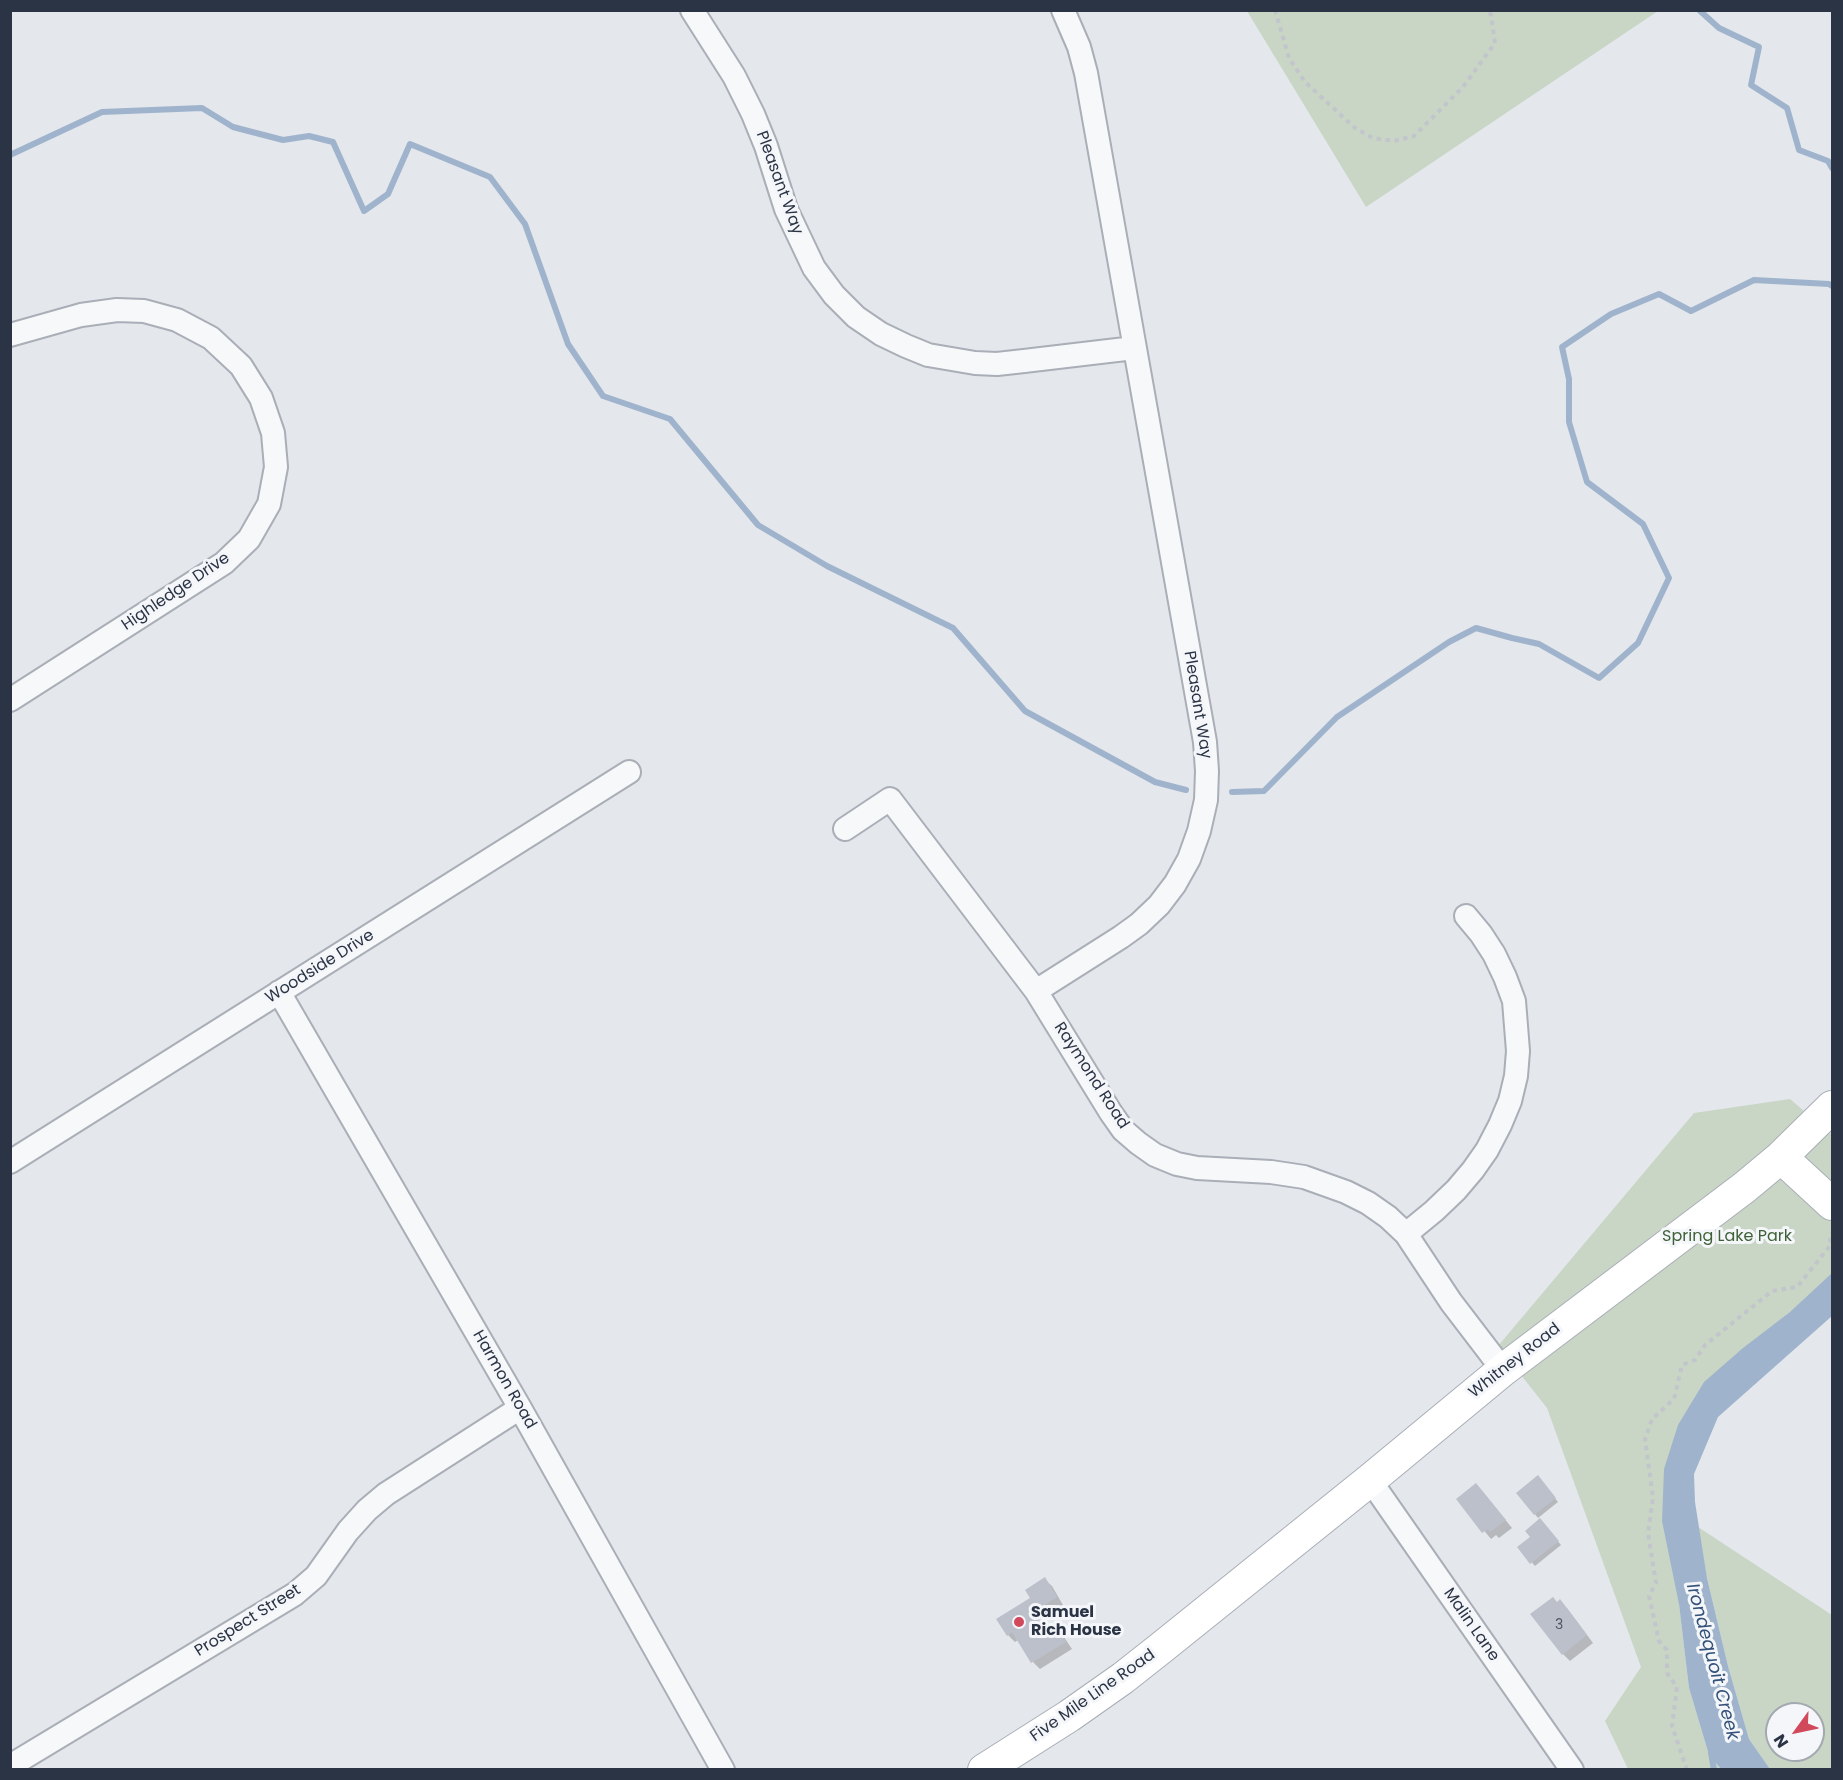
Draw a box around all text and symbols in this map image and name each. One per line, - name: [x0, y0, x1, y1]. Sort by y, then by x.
- street label: Pleasant Way: [751, 129, 807, 237]
- street label: Highledge Drive: [118, 549, 234, 635]
- street label: Pleasant Way: [1179, 650, 1215, 760]
- street label: Woodside Drive: [262, 926, 378, 1008]
- street label: Raymond Road: [1049, 1019, 1133, 1133]
- park label: Spring Lake Park: [1662, 1227, 1792, 1247]
- street label: Whitney Road: [1465, 1319, 1565, 1403]
- street label: Harmon Road: [468, 1327, 540, 1433]
- street label: Prospect Street: [192, 1581, 304, 1661]
- water label: Irondequoit Creek: [1681, 1581, 1743, 1743]
- street label: Malin Lane: [1439, 1585, 1503, 1665]
- place label: Samuel Rich House: [1031, 1603, 1121, 1641]
- marker: Samuel Rich House: [1012, 1615, 1026, 1629]
- house number: 3: [1555, 1617, 1563, 1633]
- street label: Five Mile Line Road: [1027, 1646, 1159, 1746]
- north arrow: [1765, 1702, 1825, 1762]
- text: N: [1768, 1730, 1794, 1752]

